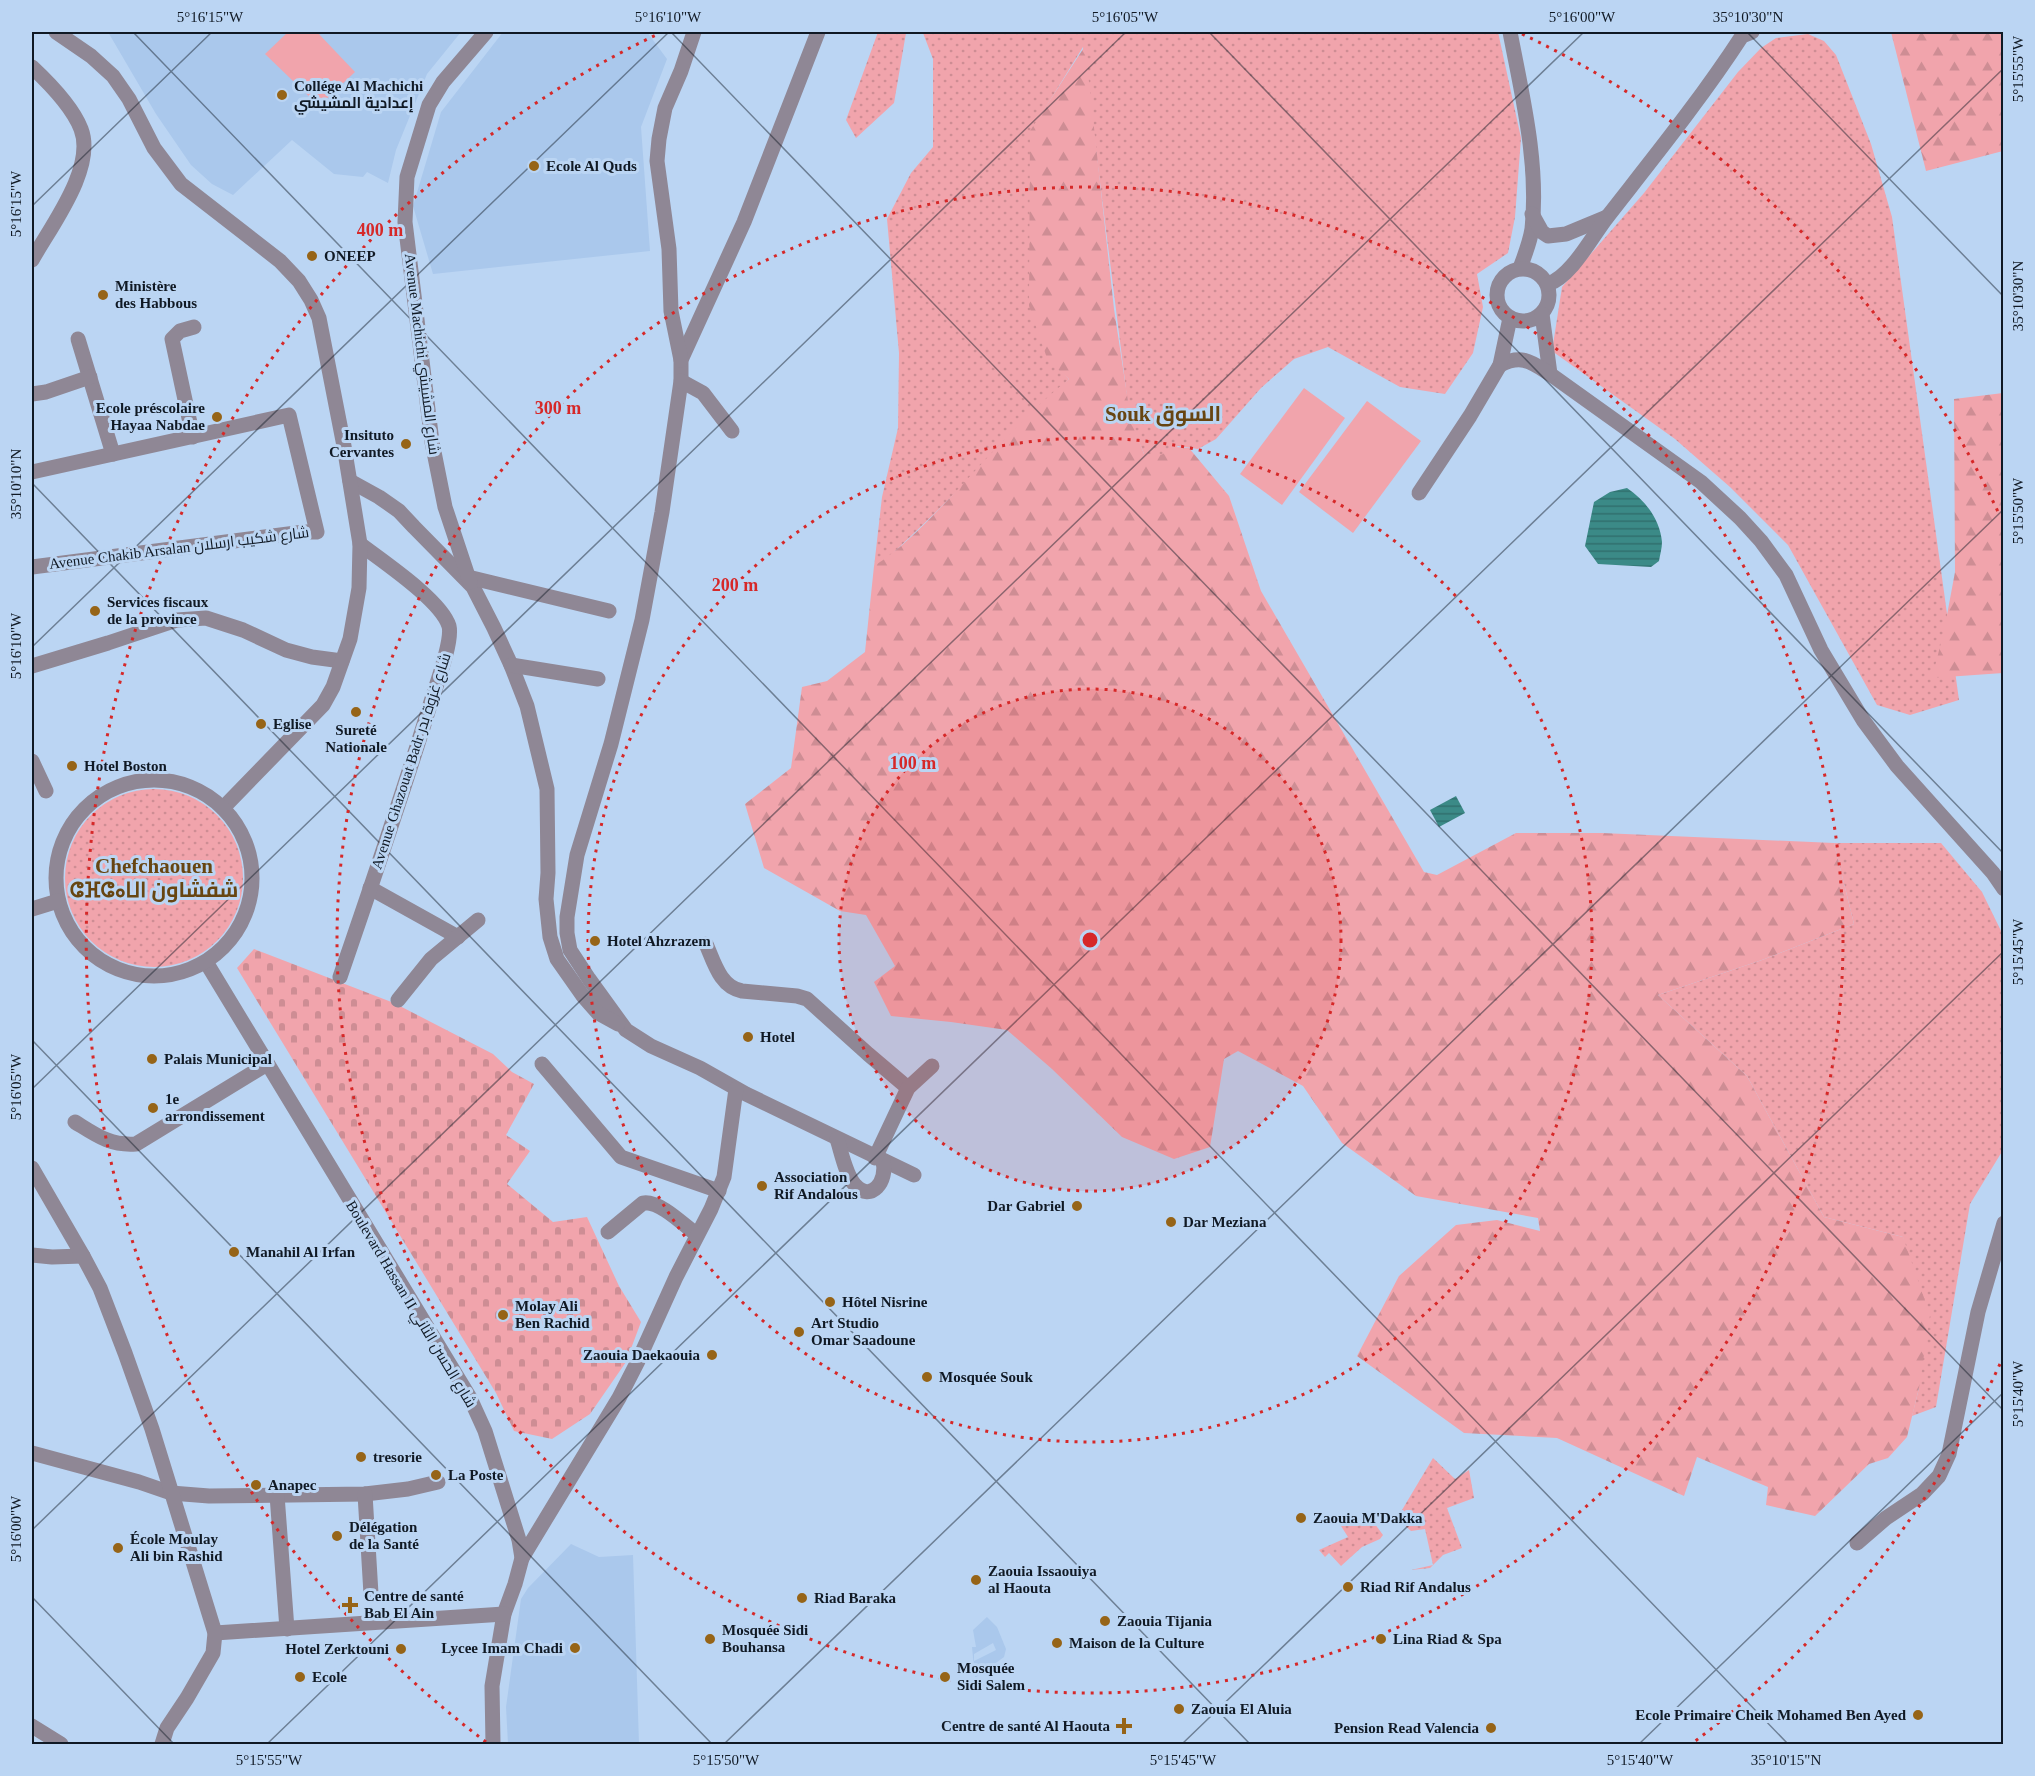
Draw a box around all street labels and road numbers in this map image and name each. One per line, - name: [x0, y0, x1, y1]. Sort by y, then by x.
- street label: Avenue Machichi شارع المشيشي: [398, 252, 442, 456]
- street label: Avenue Chakib Arsalan شارع شكيب ارسلان: [48, 524, 310, 575]
- street label: Avenue Ghazouat Badr شارع غزوة بدر: [368, 651, 456, 872]
- street label: Boulevard Hassan II شارع الحسن الثاني: [339, 1198, 479, 1412]

